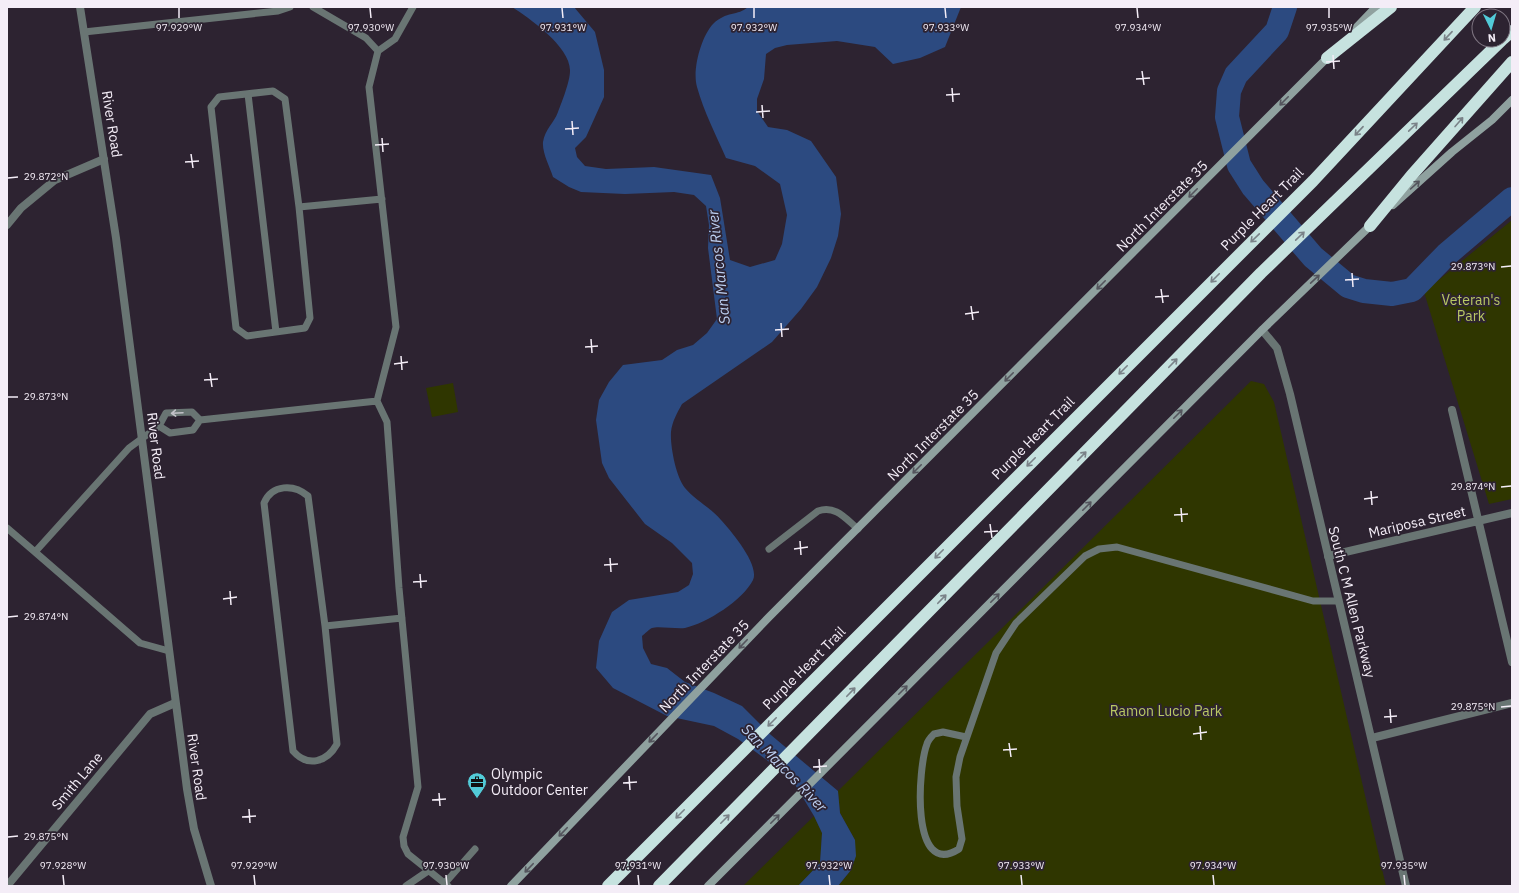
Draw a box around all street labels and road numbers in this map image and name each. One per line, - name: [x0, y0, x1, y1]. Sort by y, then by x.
- street label: River Road: [98, 89, 126, 159]
- street label: North Interstate 35: [1112, 156, 1212, 256]
- street label: Purple Heart Trail: [1217, 164, 1307, 254]
- street label: North Interstate 35: [883, 385, 983, 485]
- street label: Purple Heart Trail: [988, 393, 1078, 483]
- street label: River Road: [143, 411, 169, 481]
- street label: Mariposa Street: [1367, 502, 1468, 542]
- street label: South C M Allen Parkway: [1324, 524, 1380, 680]
- street label: North Interstate 35: [655, 616, 753, 716]
- street label: Purple Heart Trail: [759, 623, 849, 713]
- street label: River Road: [183, 732, 211, 802]
- street label: Smith Lane: [48, 748, 107, 814]

